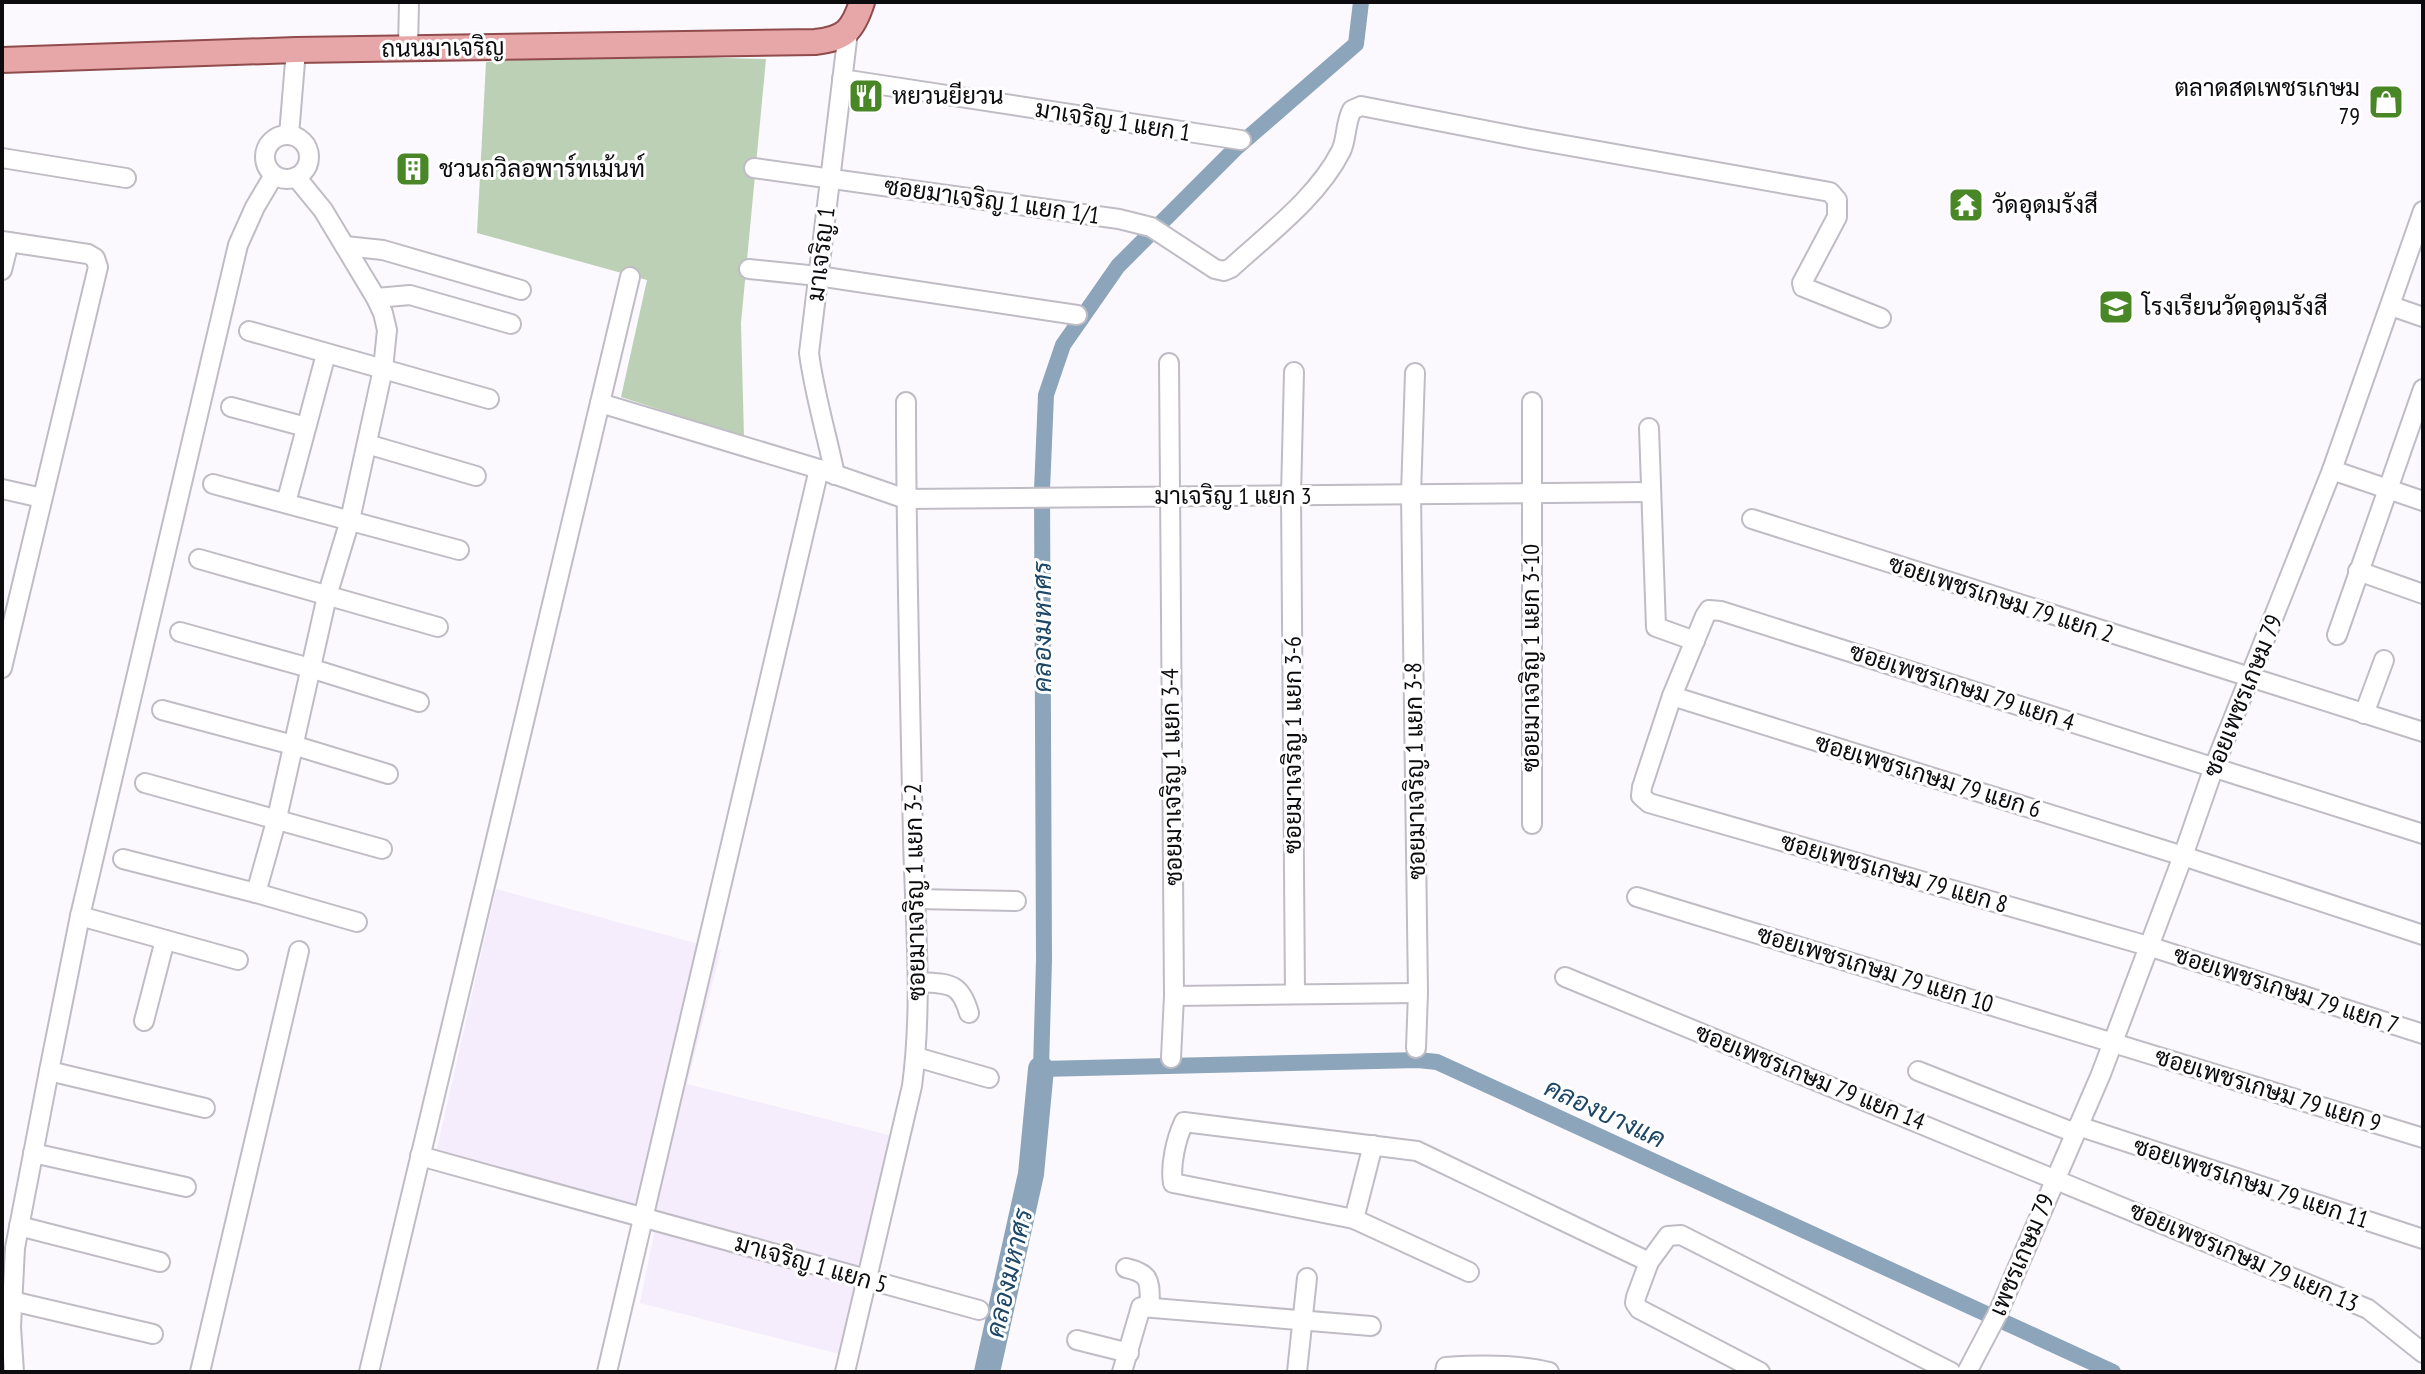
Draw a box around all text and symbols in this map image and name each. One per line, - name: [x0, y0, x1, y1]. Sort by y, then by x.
- street label: ถนนมาเจริญ: [381, 31, 505, 64]
- place label: ตลาดสดเพชรเกษม 79: [2174, 72, 2360, 131]
- restaurant icon: หยวนยียวน: [847, 77, 885, 115]
- place label: หยวนยียวน: [892, 80, 1004, 111]
- shop icon: ตลาดสดเพชรเกษม 79: [2367, 83, 2405, 121]
- street label: มาเจริญ 1 แยก 1: [1033, 93, 1193, 148]
- building icon: ชวนถวิลอพาร์ทเม้นท์: [394, 150, 432, 188]
- place label: ชวนถวิลอพาร์ทเม้นท์: [439, 153, 645, 184]
- street label: ซอยมาเจริญ 1 แยก 1/1: [882, 170, 1102, 231]
- temple icon: วัดอุดมรังสี: [1947, 186, 1985, 224]
- place label: วัดอุดมรังสี: [1992, 189, 2098, 221]
- street label: มาเจริญ 1: [799, 205, 842, 303]
- school or university icon: โรงเรียนวัดอุดมรังสี: [2097, 288, 2135, 326]
- place label: โรงเรียนวัดอุดมรังสี: [2140, 291, 2328, 323]
- street label: มาเจริญ 1 แยก 3: [1154, 480, 1312, 511]
- street label: ซอยมาเจริญ 1 แยก 3-10: [1515, 544, 1546, 772]
- street label: ซอยเพชรเกษม 79 แยก 2: [1885, 547, 2118, 650]
- water label: คลองมหาศร: [1025, 560, 1058, 693]
- street label: ซอยเพชรเกษม 79: [2196, 610, 2289, 782]
- street label: ซอยเพชรเกษม 79 แยก 4: [1846, 635, 2079, 738]
- street label: ซอยมาเจริญ 1 แยก 3-6: [1277, 636, 1308, 854]
- street label: ซอยมาเจริญ 1 แยก 3-8: [1397, 662, 1432, 880]
- street label: ซอยมาเจริญ 1 แยก 3-4: [1154, 668, 1189, 886]
- street label: ซอยเพชรเกษม 79 แยก 6: [1811, 726, 2045, 825]
- street label: ซอยมาเจริญ 1 แยก 3-2: [897, 783, 932, 1001]
- street label: ซอยเพชรเกษม 79 แยก 8: [1777, 825, 2011, 920]
- street label: ซอยเพชรเกษม 79 แยก 10: [1753, 918, 1997, 1019]
- street label: ซอยเพชรเกษม 79 แยก 7: [2170, 938, 2403, 1041]
- street label: ซอยเพชรเกษม 79 แยก 14: [1691, 1016, 1930, 1137]
- street label: ซอยเพชรเกษม 79 แยก 9: [2151, 1040, 2385, 1139]
- water label: คลองบางแค: [1539, 1070, 1671, 1155]
- street label: ซอยเพชรเกษม 79 แยก 11: [2130, 1130, 2373, 1235]
- street label: เพชรเกษม 79: [1982, 1189, 2061, 1321]
- street label: ซอยเพชรเกษม 79 แยก 13: [2125, 1194, 2363, 1319]
- water label: คลองมหาศร: [978, 1204, 1040, 1341]
- street label: มาเจริญ 1 แยก 5: [731, 1227, 891, 1300]

